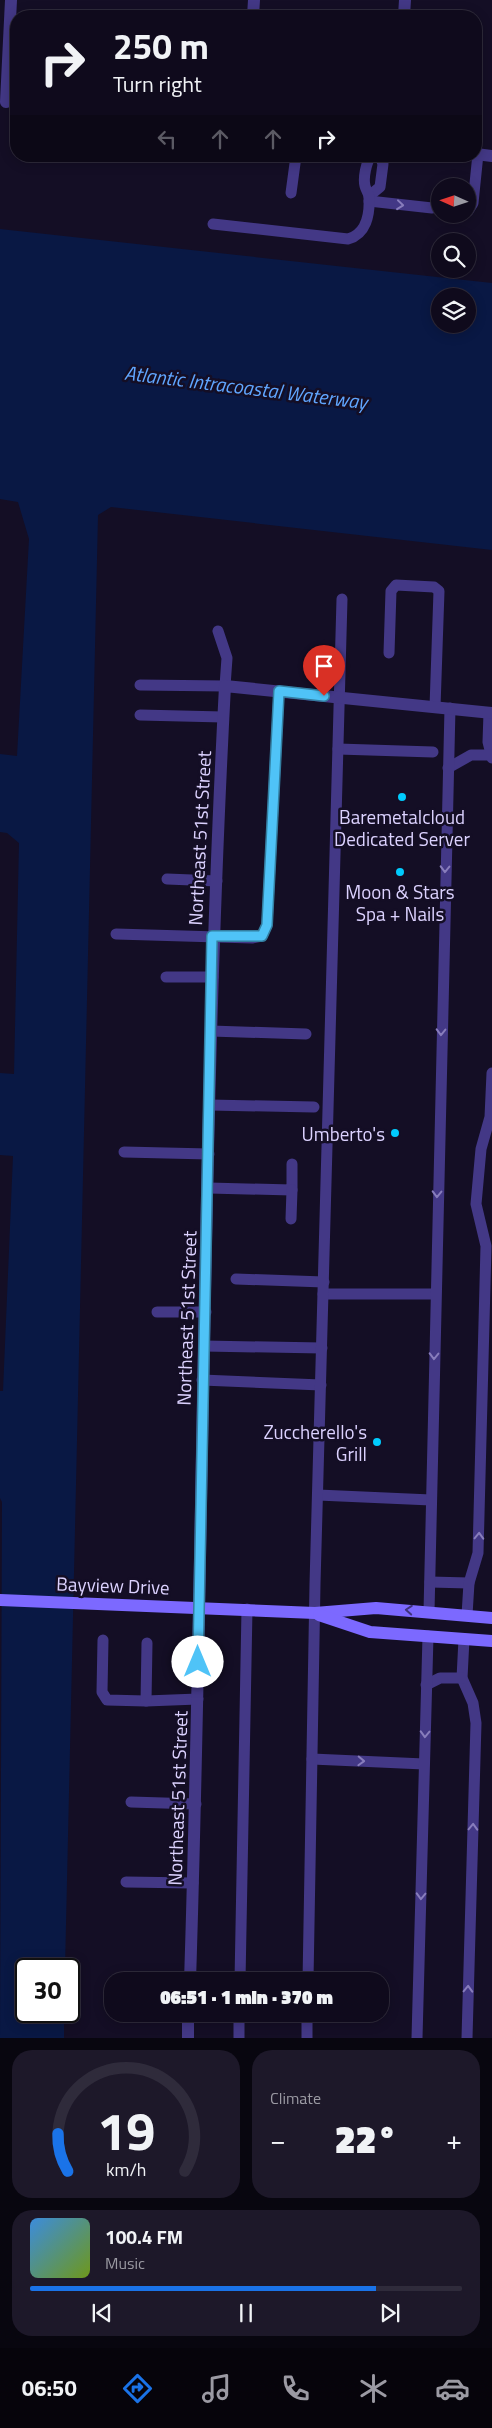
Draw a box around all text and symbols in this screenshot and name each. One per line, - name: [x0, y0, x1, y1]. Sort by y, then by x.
- text: 250 m: [113, 19, 209, 73]
- icon: right: [30, 30, 95, 95]
- text: Turn right: [113, 67, 202, 101]
- icon: left: [153, 125, 181, 153]
- icon: ahead: [206, 125, 234, 153]
- icon: ahead: [259, 125, 287, 153]
- icon: right: [312, 125, 340, 153]
- north arrow: [431, 178, 476, 222]
- map controls: [431, 178, 476, 333]
- one-way arrow: [397, 199, 405, 210]
- button: search: [431, 233, 476, 278]
- button: layers: [431, 288, 476, 333]
- water label: Atlantic Intracoastal Waterway: [123, 357, 371, 418]
- pin: [303, 645, 345, 696]
- icon: arrive: [310, 652, 338, 680]
- street label: Northeast 51st Street: [180, 750, 218, 926]
- marker: Baremetalcloud Dedicated Server: [396, 791, 408, 803]
- place label: Baremetalcloud Dedicated Server: [334, 802, 470, 853]
- one-way arrow: [440, 865, 451, 873]
- marker: Moon & Stars Spa + Nails: [394, 866, 406, 878]
- place label: Moon & Stars Spa + Nails: [345, 877, 455, 928]
- one-way arrow: [436, 1028, 447, 1036]
- place label: Umberto's: [302, 1119, 385, 1148]
- marker: Umberto's: [389, 1127, 401, 1139]
- one-way arrow: [432, 1190, 443, 1198]
- street label: Northeast 51st Street: [168, 1230, 204, 1406]
- one-way arrow: [429, 1353, 439, 1361]
- place label: Zuccherello's Grill: [263, 1417, 367, 1468]
- marker: Zuccherello's Grill: [371, 1436, 383, 1448]
- one-way arrow: [473, 1532, 484, 1540]
- street label: Bayview Drive: [56, 1569, 170, 1601]
- one-way arrow: [404, 1605, 412, 1616]
- position arrow: [171, 1635, 223, 1687]
- street label: Northeast 51st Street: [159, 1710, 195, 1886]
- one-way arrow: [420, 1730, 430, 1738]
- one-way arrow: [357, 1756, 365, 1767]
- one-way arrow: [467, 1823, 478, 1831]
- one-way arrow: [415, 1893, 426, 1901]
- speed limit sign: 30: [15, 1958, 80, 2023]
- text: 06:51 · 1 min · 370 m: [160, 1982, 333, 2011]
- one-way arrow: [463, 1985, 473, 1993]
- text: Climate: [270, 2086, 321, 2110]
- text: 19: [97, 2091, 155, 2170]
- text: 22°: [335, 2110, 397, 2168]
- text: −: [270, 2118, 286, 2161]
- text: +: [446, 2118, 462, 2161]
- text: km/h: [106, 2156, 146, 2183]
- text: 100.4 FM: [105, 2222, 183, 2251]
- text: Music: [105, 2251, 145, 2275]
- icon: previous: [88, 2299, 116, 2327]
- icon: pause: [232, 2299, 260, 2327]
- icon: next: [376, 2299, 404, 2327]
- text: 06:50: [22, 2371, 77, 2405]
- icon: directions: [120, 2371, 155, 2406]
- icon: music: [199, 2371, 234, 2406]
- icon: phone: [278, 2371, 313, 2406]
- icon: climate: [356, 2371, 391, 2406]
- icon: car: [435, 2371, 470, 2406]

